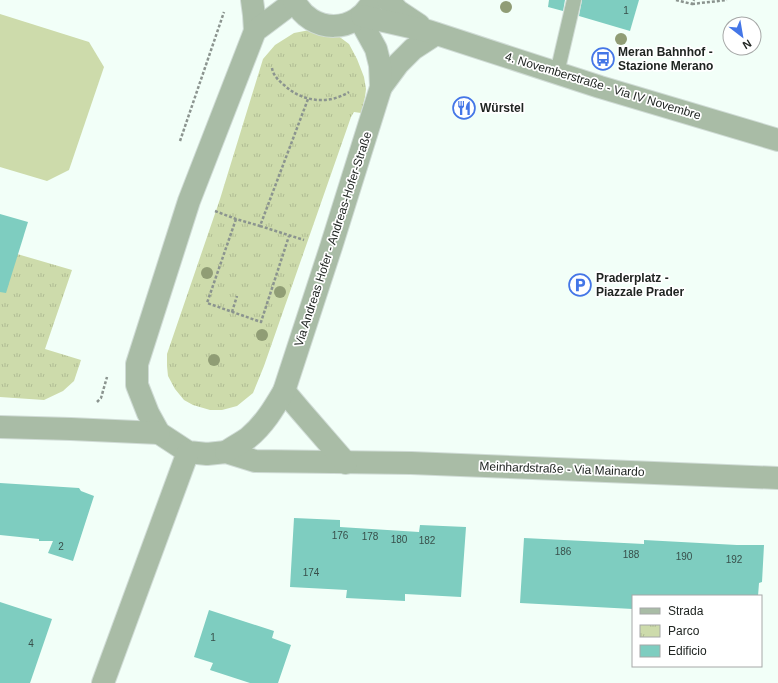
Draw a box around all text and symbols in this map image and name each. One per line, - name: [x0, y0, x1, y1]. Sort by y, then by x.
- house number: 1: [623, 5, 629, 16]
- north arrow: [722, 16, 762, 56]
- text: N: [741, 37, 754, 52]
- place label: Meran Bahnhof - Stazione Merano: [618, 45, 713, 73]
- bus stop icon: Meran Bahnhof - Stazione Merano: [590, 46, 616, 72]
- street label: 4. Novemberstraße - Via IV Novembre: [503, 50, 703, 123]
- restaurant icon: Würstel: [451, 95, 477, 121]
- place label: Würstel: [480, 101, 524, 115]
- street label: Via Andreas Hofer - Andreas-Hofer-Straße: [292, 129, 375, 348]
- place label: Praderplatz - Piazzale Prader: [596, 271, 684, 299]
- parking icon: Praderplatz - Piazzale Prader: [567, 272, 593, 298]
- street label: Meinhardstraße - Via Mainardo: [479, 459, 645, 479]
- house number: 176: [332, 530, 349, 541]
- house number: 178: [362, 531, 379, 542]
- house number: 180: [391, 534, 408, 545]
- house number: 182: [419, 535, 436, 546]
- house number: 2: [58, 541, 64, 552]
- house number: 186: [555, 546, 572, 557]
- house number: 188: [623, 549, 640, 560]
- house number: 190: [676, 551, 693, 562]
- house number: 192: [726, 554, 743, 565]
- house number: 174: [303, 567, 320, 578]
- legend: [632, 595, 762, 667]
- text: Strada: [668, 604, 704, 618]
- text: Parco: [668, 624, 700, 638]
- house number: 1: [210, 632, 216, 643]
- house number: 4: [28, 638, 34, 649]
- text: Edificio: [668, 644, 707, 658]

